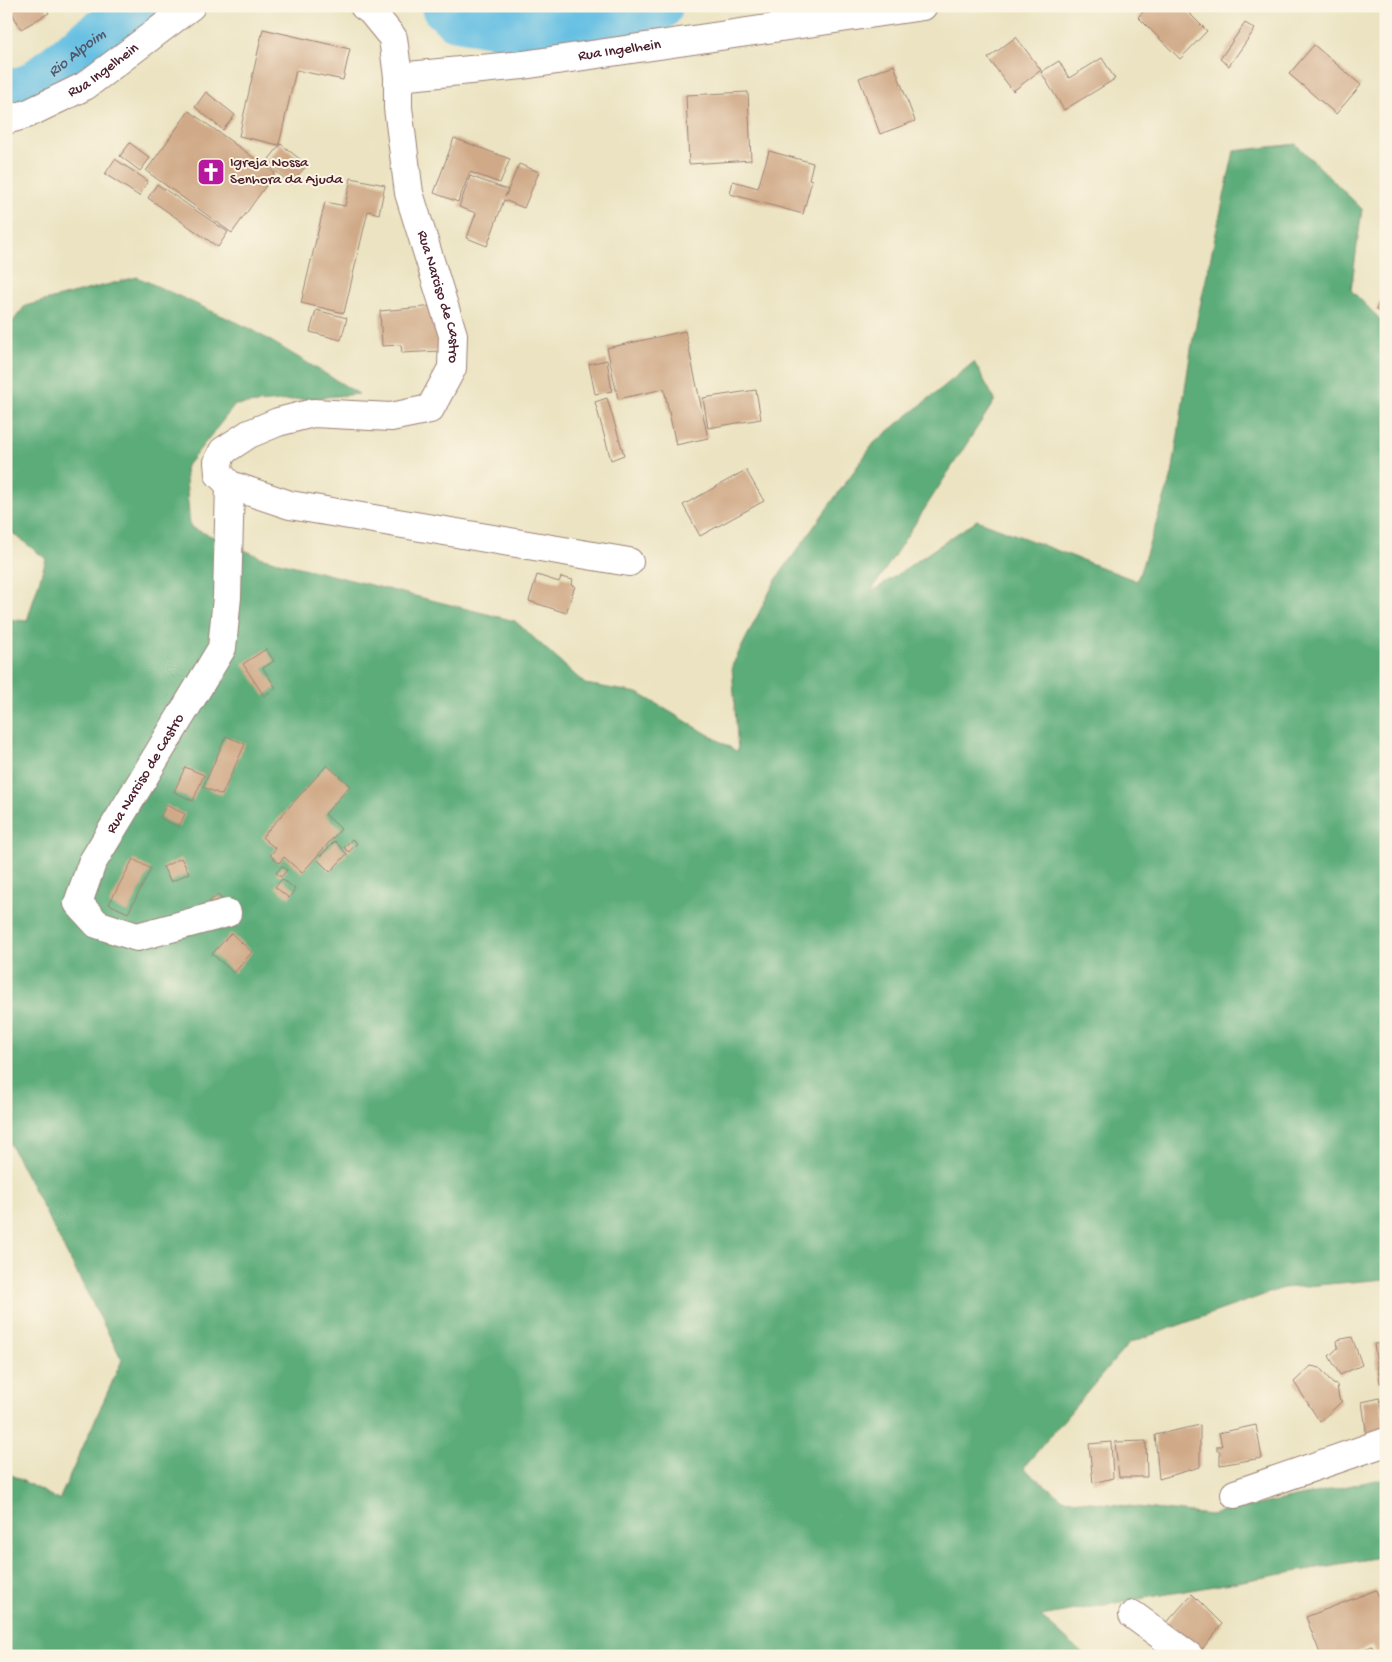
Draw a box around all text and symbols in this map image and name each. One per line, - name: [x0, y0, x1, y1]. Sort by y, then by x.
- water label: Rio Alpoim: [45, 25, 110, 82]
- street label: Rua Ingelhein: [577, 36, 662, 66]
- street label: Rua Ingelhein: [65, 39, 143, 102]
- place label: Igreja Nossa Senhora da Ajuda: [230, 154, 344, 189]
- church icon: Igreja Nossa Senhora da Ajuda: [196, 157, 226, 187]
- street label: Rua Narciso de Castro: [412, 228, 463, 364]
- street label: Rua Narciso de Castro: [103, 711, 189, 837]

